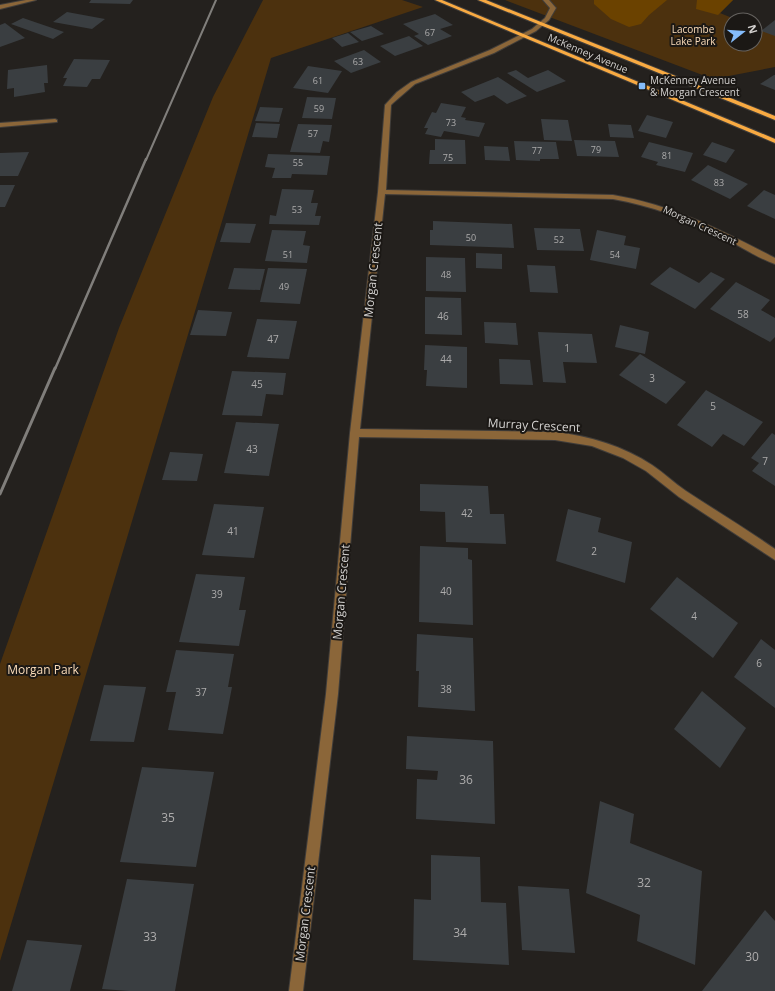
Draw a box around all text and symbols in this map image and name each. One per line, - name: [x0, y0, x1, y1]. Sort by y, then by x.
- north arrow: [723, 12, 763, 52]
- park label: Lacombe Lake Park: [670, 22, 716, 48]
- text: N: [745, 22, 762, 35]
- house number: 67: [425, 26, 435, 39]
- street label: McKenney Avenue: [546, 30, 631, 76]
- house number: 63: [353, 55, 363, 68]
- place label: McKenney Avenue & Morgan Crescent: [650, 73, 740, 99]
- house number: 61: [313, 74, 323, 87]
- marker: McKenney Avenue & Morgan Crescent: [637, 81, 647, 91]
- house number: 59: [314, 102, 324, 115]
- house number: 73: [446, 116, 456, 129]
- house number: 57: [308, 127, 318, 140]
- house number: 79: [591, 143, 601, 156]
- house number: 77: [532, 144, 542, 157]
- house number: 81: [662, 149, 672, 162]
- house number: 75: [443, 151, 453, 164]
- house number: 55: [293, 156, 303, 169]
- house number: 83: [714, 176, 724, 189]
- street label: Morgan Crescent: [661, 202, 739, 248]
- house number: 53: [292, 203, 302, 216]
- street label: Morgan Crescent: [360, 222, 386, 318]
- house number: 50: [466, 231, 476, 244]
- house number: 52: [554, 233, 564, 246]
- house number: 51: [283, 248, 293, 261]
- house number: 54: [610, 248, 620, 261]
- house number: 48: [441, 268, 451, 281]
- house number: 49: [279, 280, 289, 293]
- house number: 58: [737, 307, 749, 321]
- house number: 46: [437, 309, 449, 323]
- house number: 47: [267, 332, 279, 346]
- house number: 1: [564, 341, 570, 355]
- house number: 44: [440, 352, 452, 366]
- house number: 3: [649, 371, 655, 385]
- house number: 45: [251, 377, 263, 391]
- house number: 5: [710, 399, 716, 413]
- street label: Murray Crescent: [487, 414, 581, 436]
- house number: 43: [246, 442, 258, 456]
- house number: 7: [762, 454, 768, 468]
- house number: 42: [461, 506, 473, 520]
- house number: 41: [227, 524, 239, 538]
- street label: Morgan Crescent: [328, 544, 354, 640]
- house number: 2: [591, 544, 597, 558]
- house number: 40: [440, 584, 452, 598]
- house number: 39: [211, 587, 223, 601]
- house number: 4: [691, 609, 697, 623]
- house number: 6: [756, 656, 762, 670]
- park label: Morgan Park: [7, 661, 80, 678]
- house number: 38: [440, 682, 452, 696]
- house number: 37: [195, 685, 207, 699]
- house number: 36: [459, 771, 473, 788]
- house number: 35: [161, 809, 175, 826]
- street label: Morgan Crescent: [291, 866, 319, 962]
- house number: 32: [637, 874, 651, 891]
- house number: 34: [453, 924, 467, 941]
- house number: 33: [143, 928, 157, 945]
- house number: 30: [745, 948, 759, 965]

